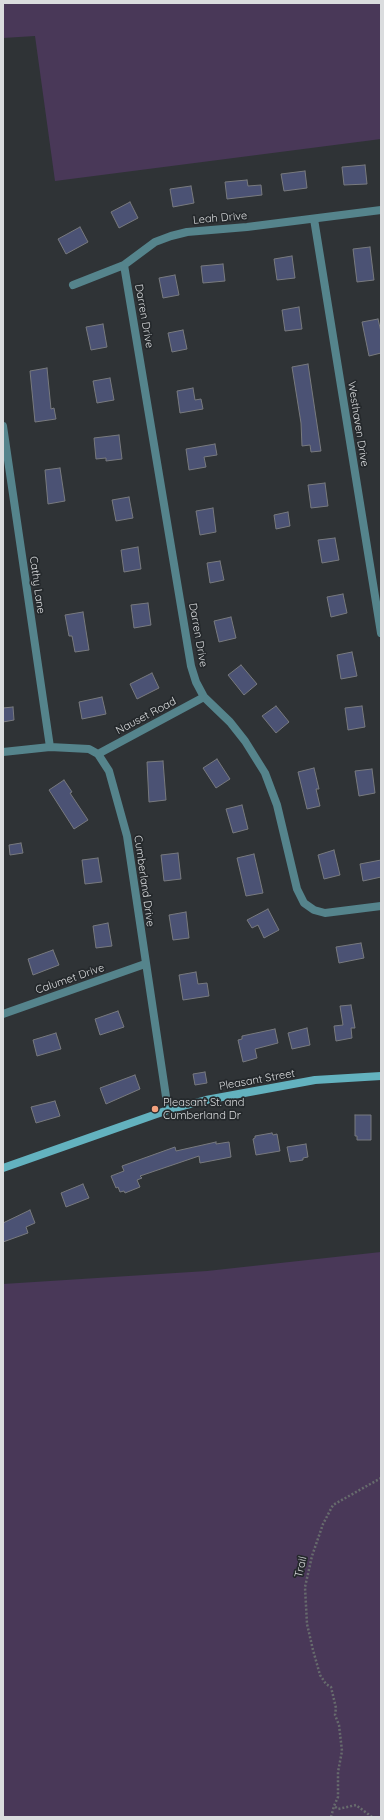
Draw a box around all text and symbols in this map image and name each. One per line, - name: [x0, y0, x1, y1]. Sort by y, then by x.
- street label: Leah Drive: [192, 209, 248, 227]
- street label: Darren Drive: [132, 283, 156, 349]
- street label: Westhaven Drive: [345, 380, 371, 468]
- street label: Cathy Lane: [26, 555, 48, 615]
- street label: Darren Drive: [186, 602, 210, 668]
- street label: Nauset Road: [114, 695, 178, 737]
- street label: Cumberland Drive: [131, 834, 157, 928]
- street label: Calumet Drive: [34, 961, 106, 997]
- street label: Pleasant Street: [218, 1067, 296, 1093]
- place label: Pleasant St. and Cumberland Dr: [163, 1096, 244, 1122]
- marker: Pleasant St. and Cumberland Dr: [150, 1104, 160, 1114]
- street label: Trail: [292, 1555, 310, 1579]

